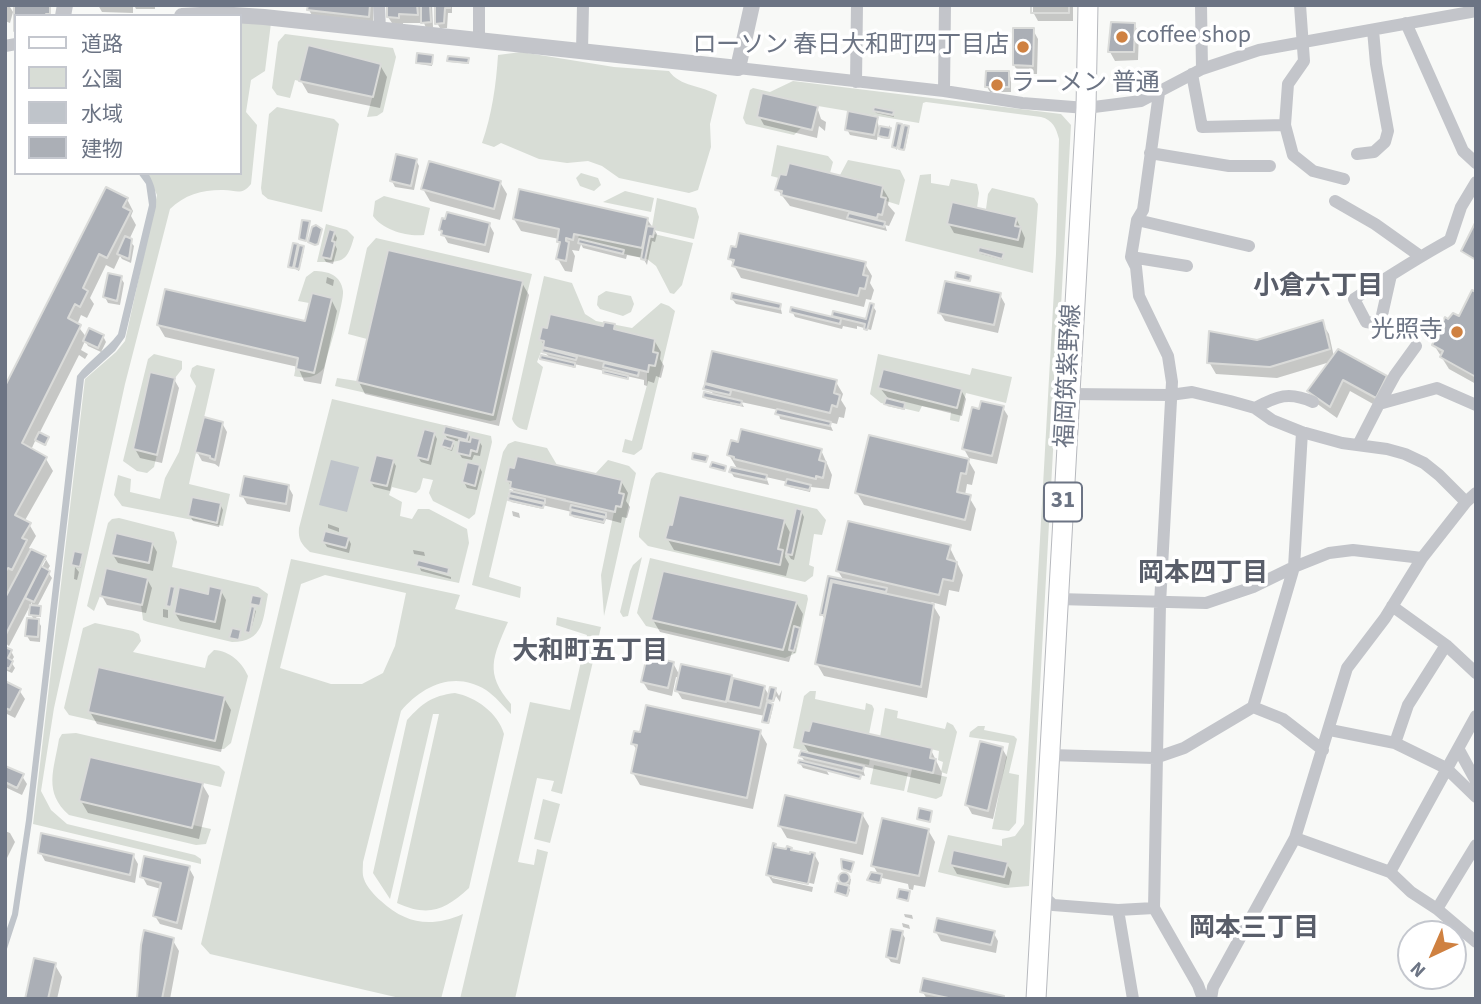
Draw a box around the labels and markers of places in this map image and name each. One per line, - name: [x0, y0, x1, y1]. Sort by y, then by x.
- place label: coffee shop: [1136, 23, 1251, 51]
- marker: coffee shop: [1114, 29, 1130, 45]
- place label: ローソン 春日大和町四丁目店: [692, 33, 1009, 61]
- marker: ローソン 春日大和町四丁目店: [1015, 39, 1031, 55]
- place label: ラーメン 普通: [1011, 71, 1160, 99]
- marker: ラーメン 普通: [989, 77, 1005, 93]
- place label: 光照寺: [1371, 318, 1443, 346]
- marker: 光照寺: [1449, 324, 1465, 340]

